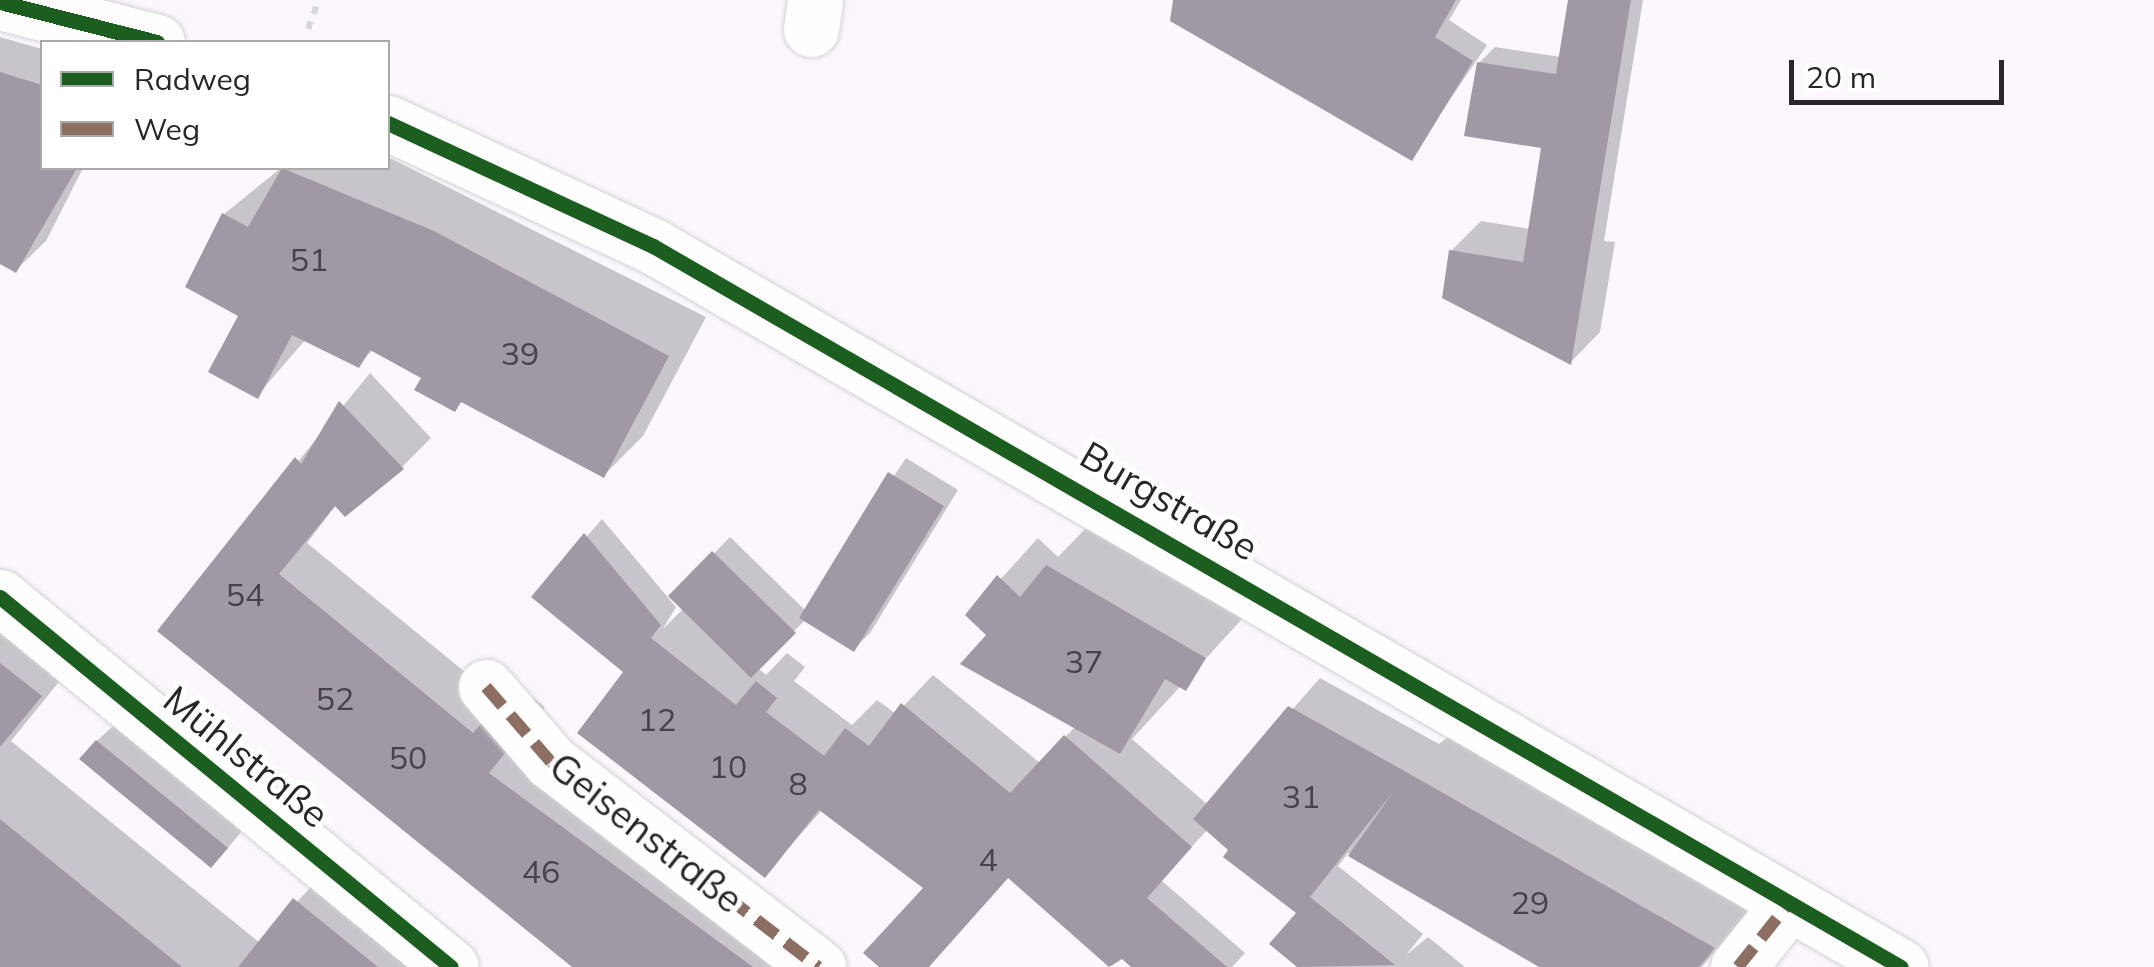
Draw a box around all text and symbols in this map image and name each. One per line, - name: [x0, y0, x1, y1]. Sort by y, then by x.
- legend: [40, 40, 390, 170]
- scale bar: [1794, 40, 2009, 102]
- text: 20 m: [1806, 58, 1876, 96]
- text: Radweg: [134, 60, 251, 98]
- text: Weg: [134, 110, 200, 148]
- house number: 51: [290, 240, 328, 278]
- house number: 39: [501, 334, 539, 372]
- street label: Burgstraße: [1072, 432, 1266, 570]
- house number: 54: [226, 575, 264, 613]
- house number: 37: [1065, 642, 1103, 680]
- street label: Mühlstraße: [154, 677, 338, 837]
- house number: 52: [316, 679, 354, 717]
- house number: 12: [638, 700, 676, 738]
- house number: 50: [389, 738, 427, 776]
- street label: Geisenstraße: [540, 743, 752, 923]
- house number: 10: [709, 747, 747, 785]
- house number: 8: [788, 764, 808, 802]
- house number: 31: [1282, 777, 1320, 815]
- house number: 4: [978, 840, 998, 878]
- house number: 46: [522, 852, 560, 890]
- house number: 29: [1511, 883, 1549, 921]

